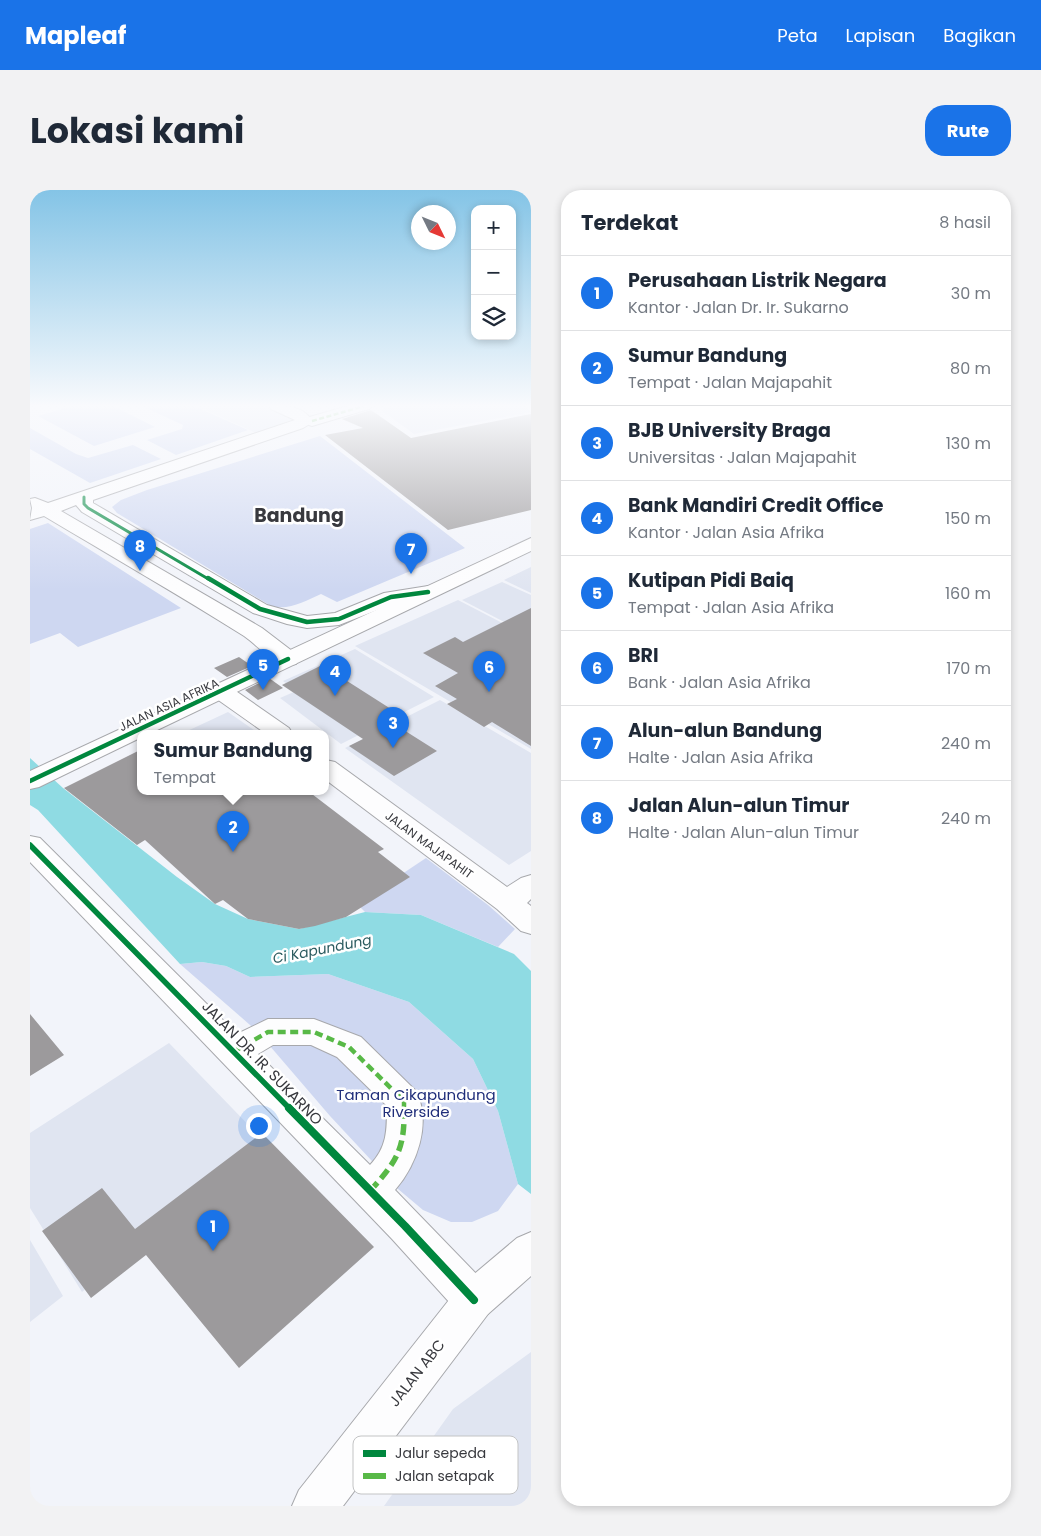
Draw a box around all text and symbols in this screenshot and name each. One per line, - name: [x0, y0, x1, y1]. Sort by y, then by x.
- text: Mapleaf: [25, 19, 126, 52]
- text: Peta: [777, 23, 818, 48]
- text: Lapisan: [846, 23, 915, 48]
- text: Bagikan: [943, 23, 1016, 48]
- button: Rute: [925, 105, 1011, 156]
- text: Lokasi kami: [30, 106, 244, 155]
- north arrow: [411, 205, 456, 250]
- map controls: [471, 205, 516, 340]
- button: +: [471, 205, 516, 250]
- text: Terdekat: [581, 208, 678, 237]
- text: 8 hasil: [939, 211, 991, 234]
- button: −: [471, 250, 516, 295]
- text: Perusahaan Listrik Negara: [628, 267, 887, 294]
- text: 1: [594, 282, 600, 305]
- text: 30 m: [951, 282, 991, 305]
- button: layers: [471, 295, 516, 340]
- text: Kantor · Jalan Dr. Ir. Sukarno: [628, 296, 849, 319]
- text: Sumur Bandung: [628, 342, 787, 369]
- text: 2: [592, 357, 602, 380]
- text: 80 m: [950, 357, 991, 380]
- text: Tempat · Jalan Majapahit: [628, 371, 832, 394]
- text: BJB University Braga: [628, 417, 831, 444]
- text: 3: [592, 432, 602, 455]
- text: 130 m: [946, 432, 991, 455]
- text: Universitas · Jalan Majapahit: [628, 446, 857, 469]
- text: Bank Mandiri Credit Office: [628, 492, 883, 519]
- district label: Bandung: [254, 502, 344, 529]
- text: 4: [592, 507, 602, 530]
- text: 150 m: [945, 507, 991, 530]
- text: Kantor · Jalan Asia Afrika: [628, 521, 824, 544]
- pin: 8: [124, 530, 156, 571]
- pin: 7: [395, 533, 427, 574]
- text: Kutipan Pidi Baiq: [628, 567, 794, 594]
- text: 5: [592, 582, 602, 605]
- text: 160 m: [945, 582, 991, 605]
- text: Tempat · Jalan Asia Afrika: [628, 596, 834, 619]
- text: BRI: [628, 642, 659, 669]
- pin: 5: [247, 649, 279, 690]
- pin: 6: [473, 651, 505, 692]
- pin: 4: [319, 655, 351, 696]
- text: 6: [592, 657, 602, 680]
- text: 170 m: [946, 657, 991, 680]
- text: Bank · Jalan Asia Afrika: [628, 671, 811, 694]
- street label: JALAN ASIA AFRIKA: [116, 674, 222, 735]
- pin: 3: [377, 707, 409, 748]
- text: Alun-alun Bandung: [628, 717, 822, 744]
- popup: [137, 730, 329, 795]
- text: 7: [593, 732, 601, 755]
- text: 240 m: [941, 732, 991, 755]
- text: Sumur Bandung: [153, 737, 313, 764]
- text: Halte · Jalan Asia Afrika: [628, 746, 813, 769]
- text: Tempat: [153, 766, 216, 789]
- text: Jalan Alun-alun Timur: [628, 792, 850, 819]
- street label: JALAN MAJAPAHIT: [382, 807, 477, 883]
- text: 8: [592, 807, 602, 830]
- text: 240 m: [941, 807, 991, 830]
- pin: 2: [217, 811, 249, 852]
- text: Halte · Jalan Alun-alun Timur: [628, 821, 859, 844]
- water label: Ci Kapundung: [271, 929, 374, 968]
- street label: JALAN DR. IR. SUKARNO: [197, 996, 328, 1130]
- park label: Taman Cikapundung Riverside: [336, 1084, 496, 1122]
- your location: [246, 1113, 272, 1139]
- pin: 1: [197, 1210, 229, 1251]
- street label: JALAN ABC: [384, 1335, 450, 1411]
- legend: [353, 1436, 518, 1494]
- text: Jalur sepeda: [395, 1443, 486, 1463]
- text: Jalan setapak: [395, 1466, 495, 1486]

